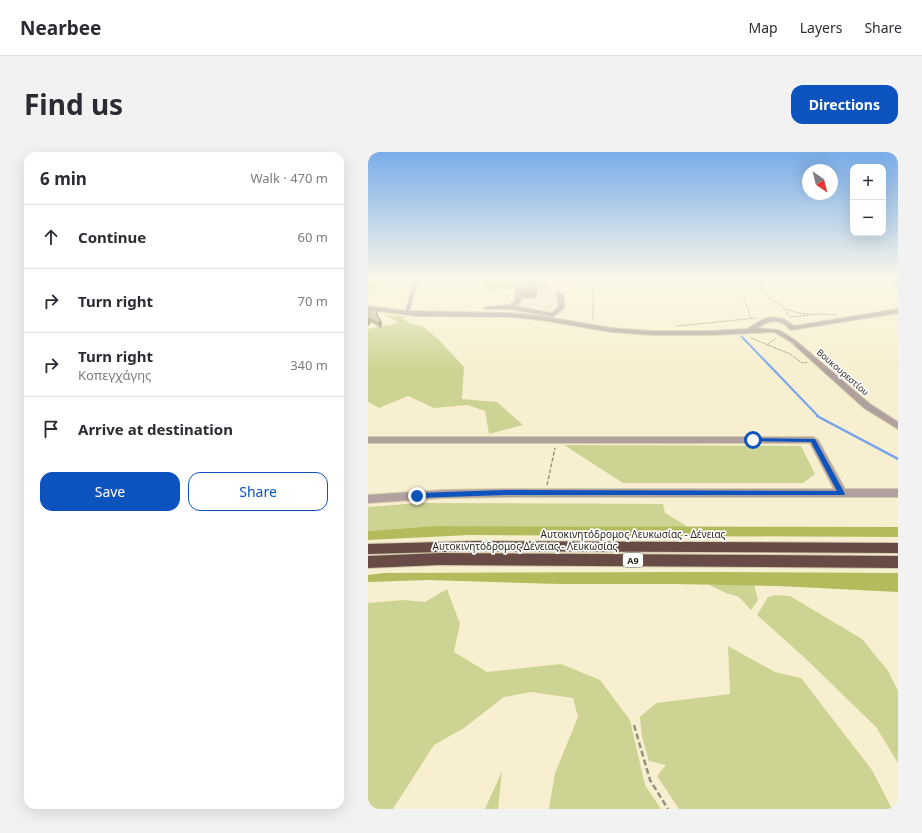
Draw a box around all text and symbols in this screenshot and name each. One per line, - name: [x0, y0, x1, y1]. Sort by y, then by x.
- text: Nearbee: [20, 15, 101, 41]
- text: Map: [749, 18, 778, 37]
- text: Layers: [800, 18, 842, 37]
- text: Share: [864, 18, 902, 37]
- text: Find us: [24, 85, 123, 123]
- button: Directions: [791, 85, 898, 124]
- north arrow: [802, 164, 838, 200]
- map controls: [850, 164, 886, 236]
- button: +: [850, 164, 886, 200]
- text: 6 min: [40, 167, 87, 190]
- text: Walk · 470 m: [250, 169, 328, 187]
- button: −: [850, 200, 886, 236]
- icon: ahead: [40, 226, 62, 248]
- text: Continue: [78, 227, 146, 247]
- text: 60 m: [298, 228, 328, 246]
- icon: right: [40, 290, 62, 312]
- text: Turn right: [78, 291, 153, 311]
- text: 70 m: [298, 292, 328, 310]
- text: Turn right: [78, 346, 153, 366]
- street label: Βουκουρεστίου: [814, 346, 872, 398]
- icon: right: [40, 354, 62, 376]
- text: 340 m: [290, 356, 328, 374]
- text: Κοπεγχάγης: [78, 366, 151, 384]
- icon: arrive: [40, 418, 62, 440]
- text: Arrive at destination: [78, 419, 233, 439]
- route start: [744, 431, 762, 449]
- button: Save: [40, 472, 180, 511]
- button: Share: [188, 472, 328, 511]
- route end: [408, 487, 426, 505]
- street label: Αυτοκινητόδρομος Λευκωσίας - Δένειας: [541, 527, 726, 541]
- street label: Αυτοκινητόδρομος Δένειας - Λευκωσίας: [433, 539, 618, 553]
- road number: A9: [623, 553, 643, 567]

